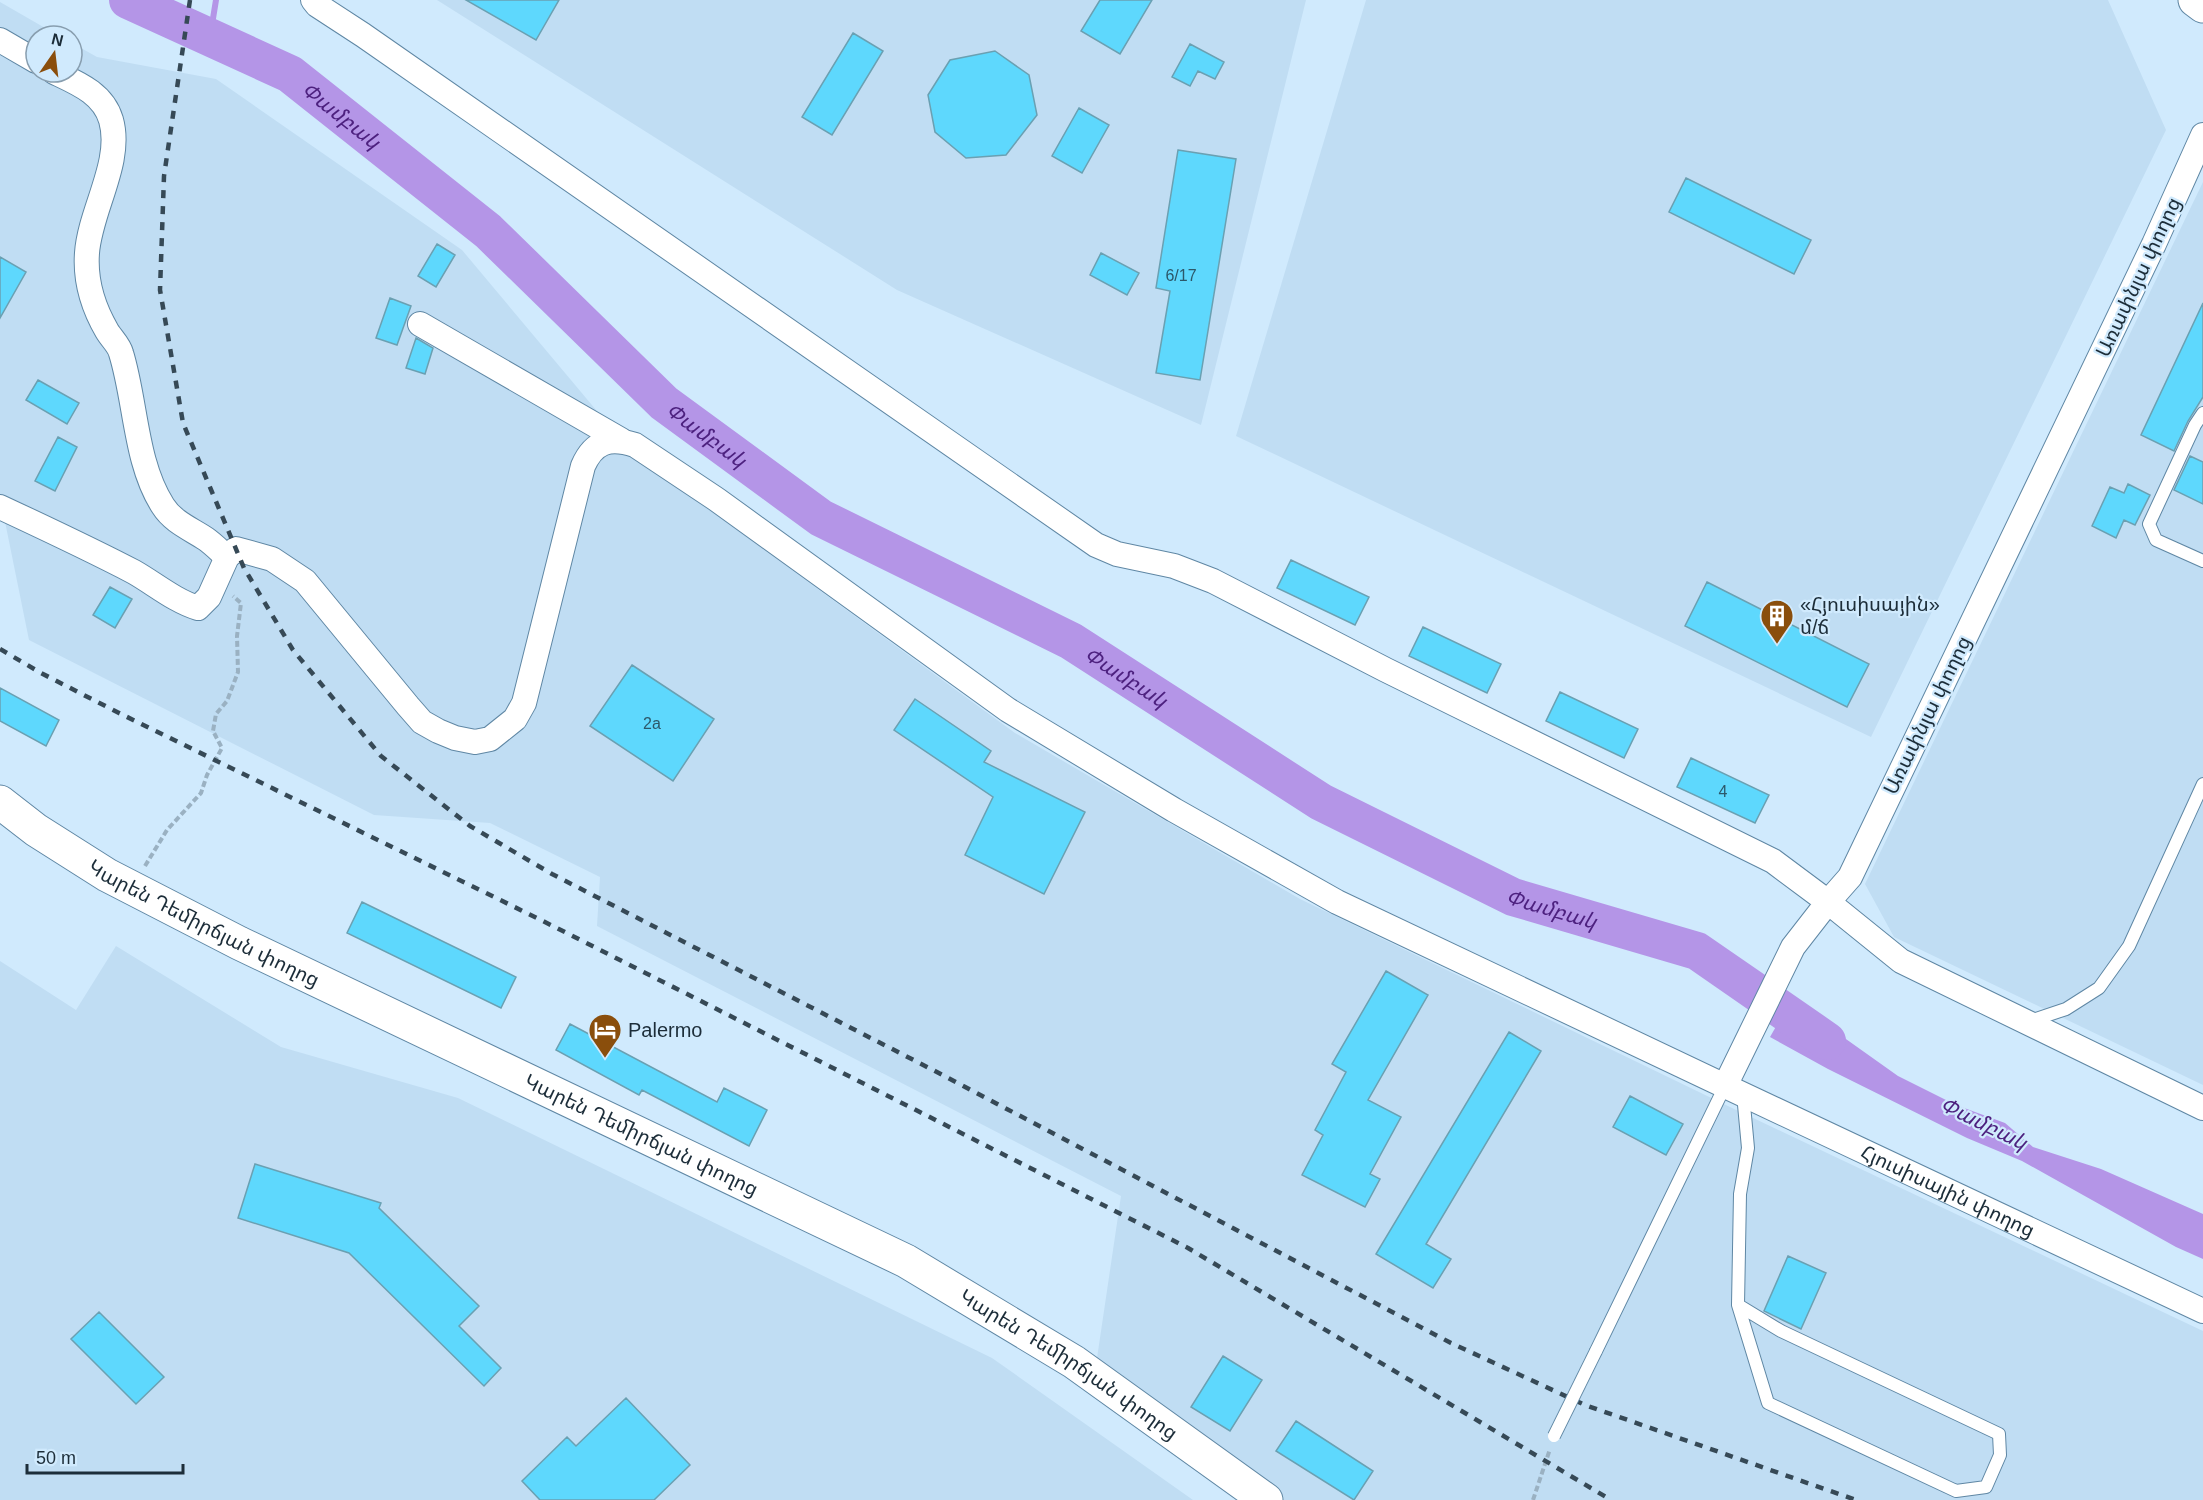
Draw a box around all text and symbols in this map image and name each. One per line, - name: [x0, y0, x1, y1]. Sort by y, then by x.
- north arrow: [24, 24, 84, 84]
- text: N: [50, 30, 65, 50]
- water label: Փամբակ: [298, 77, 386, 155]
- street label: Առափնյա փողոց: [2091, 194, 2185, 361]
- house number: 6/17: [1165, 267, 1197, 284]
- water label: Փամբակ: [662, 398, 752, 473]
- place label: «Հյուսիսային» մ/ճ: [1800, 593, 1940, 638]
- building icon: «Հյուսիսային» մ/ճ: [1759, 598, 1795, 645]
- street label: Առափնյա փողոց: [1879, 632, 1976, 798]
- water label: Փամբակ: [1081, 642, 1173, 713]
- house number: 2a: [643, 715, 661, 732]
- house number: 4: [1719, 783, 1728, 800]
- street label: Կարեն Դեմիրճյան փողոց: [84, 855, 323, 992]
- water label: Փամբակ: [1504, 884, 1601, 934]
- hotel icon: Palermo: [587, 1012, 623, 1059]
- place label: Palermo: [628, 1019, 702, 1041]
- street label: Կարեն Դեմիրճյան փողոց: [521, 1070, 762, 1201]
- water label: Փամբակ: [1937, 1092, 2032, 1155]
- street label: Հյուսիսային փողոց: [1858, 1141, 2038, 1242]
- street label: Կարեն Դեմիրճյան փողոց: [956, 1285, 1182, 1445]
- scale bar: [27, 1437, 183, 1475]
- text: 50 m: [36, 1448, 76, 1468]

